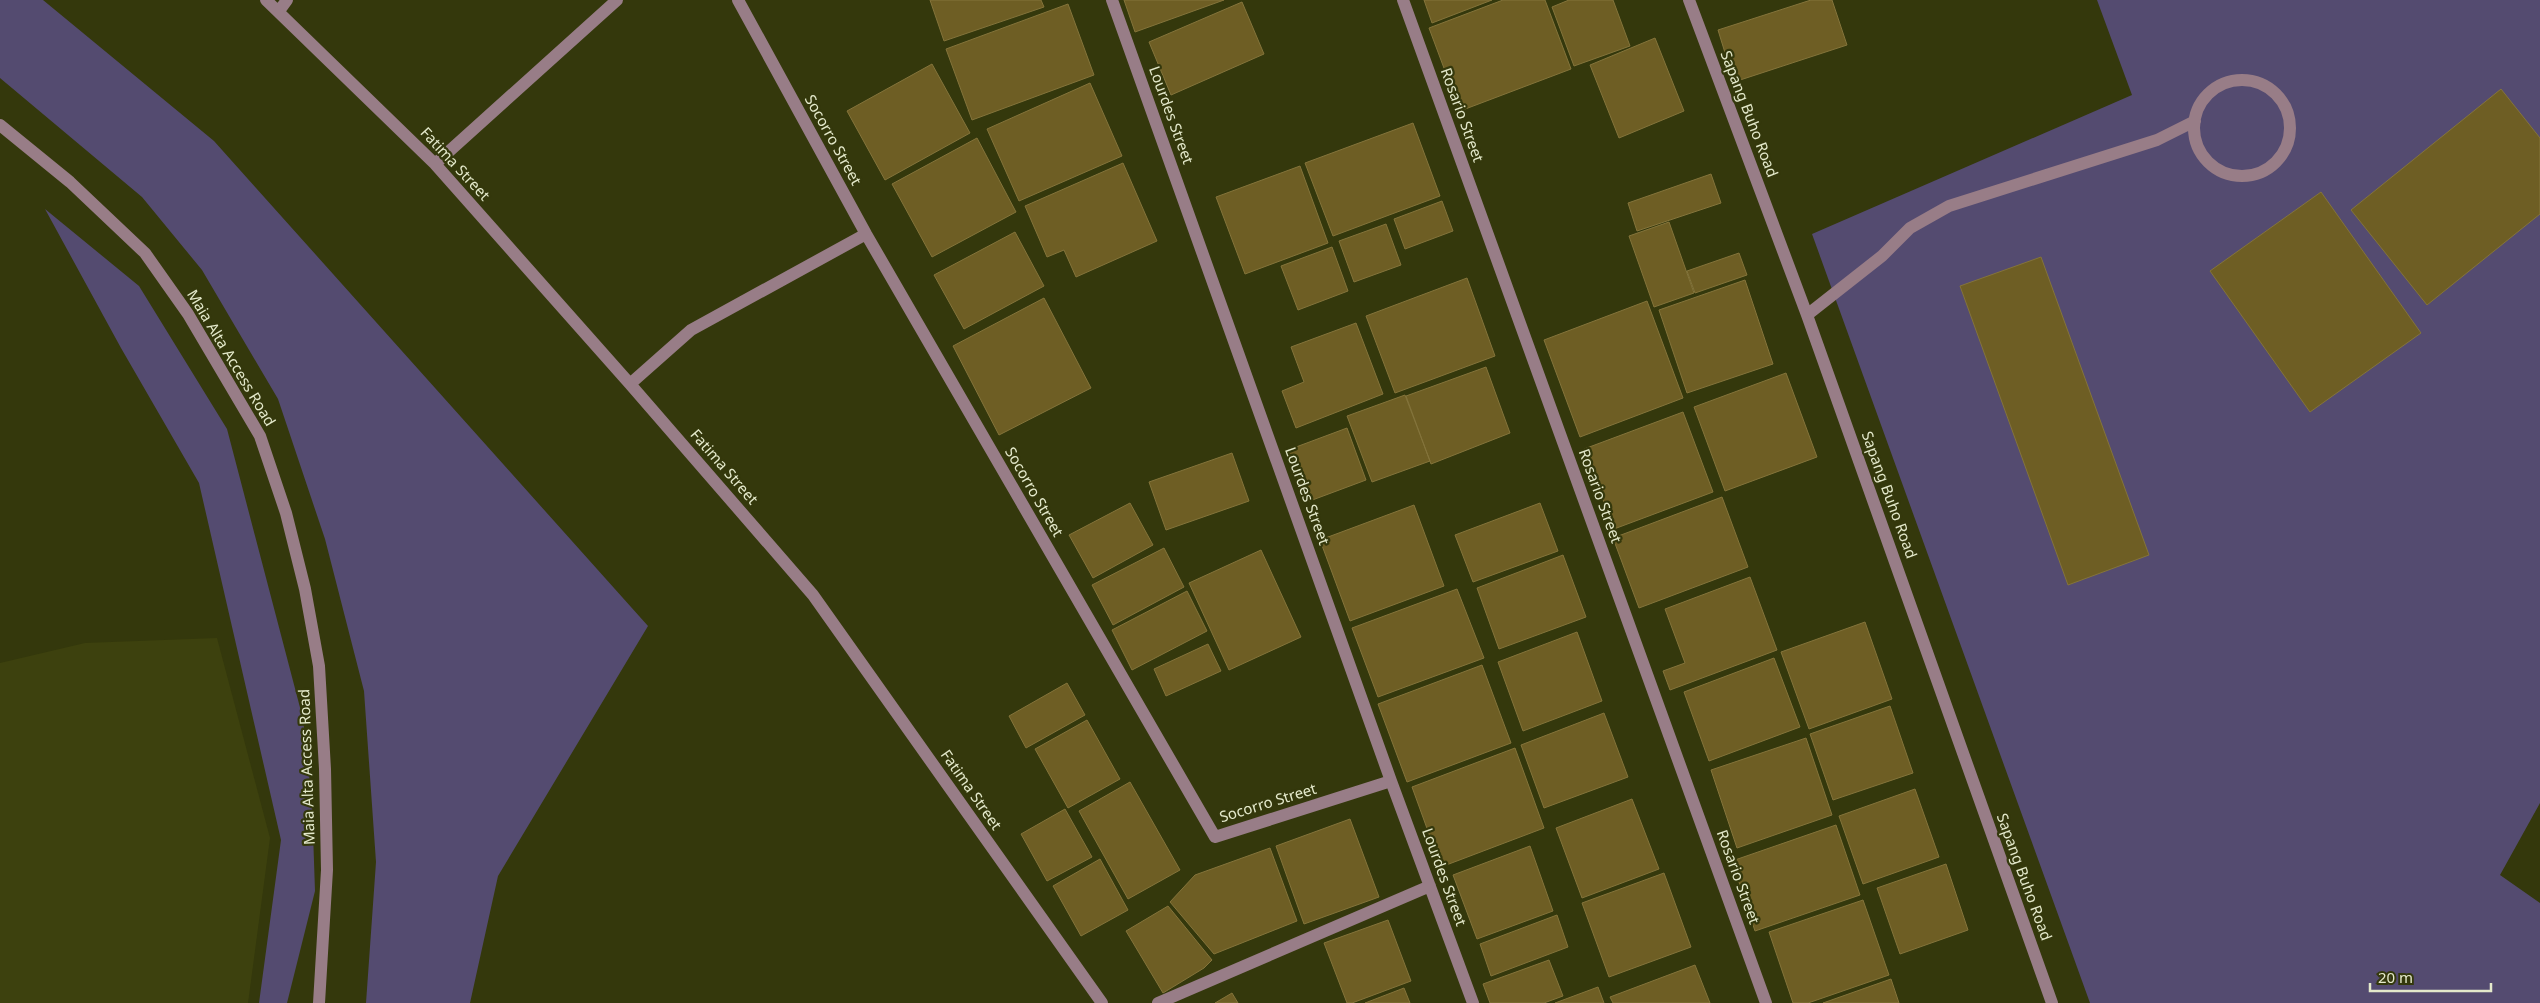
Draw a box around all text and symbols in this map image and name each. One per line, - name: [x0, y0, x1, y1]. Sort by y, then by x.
- street label: Sapang Buho Road: [1717, 48, 1783, 180]
- street label: Lourdes Street: [1145, 63, 1199, 167]
- street label: Rosario Street: [1437, 65, 1489, 165]
- street label: Socorro Street: [801, 91, 867, 189]
- street label: Fatima Street: [416, 122, 495, 205]
- street label: Maia Alta Access Road: [183, 285, 281, 430]
- street label: Fatima Street: [686, 424, 763, 509]
- street label: Sapang Buho Road: [1858, 428, 1922, 561]
- street label: Socorro Street: [1001, 443, 1069, 541]
- street label: Lourdes Street: [1281, 444, 1335, 548]
- street label: Rosario Street: [1575, 446, 1627, 546]
- street label: Maia Alta Access Road: [293, 689, 319, 845]
- street label: Fatima Street: [937, 745, 1007, 834]
- street label: Socorro Street: [1217, 778, 1319, 826]
- street label: Sapang Buho Road: [1993, 810, 2057, 943]
- street label: Lourdes Street: [1418, 825, 1472, 929]
- street label: Rosario Street: [1713, 827, 1765, 927]
- scale bar: [2370, 960, 2491, 992]
- text: 20 m: [2378, 967, 2413, 987]

